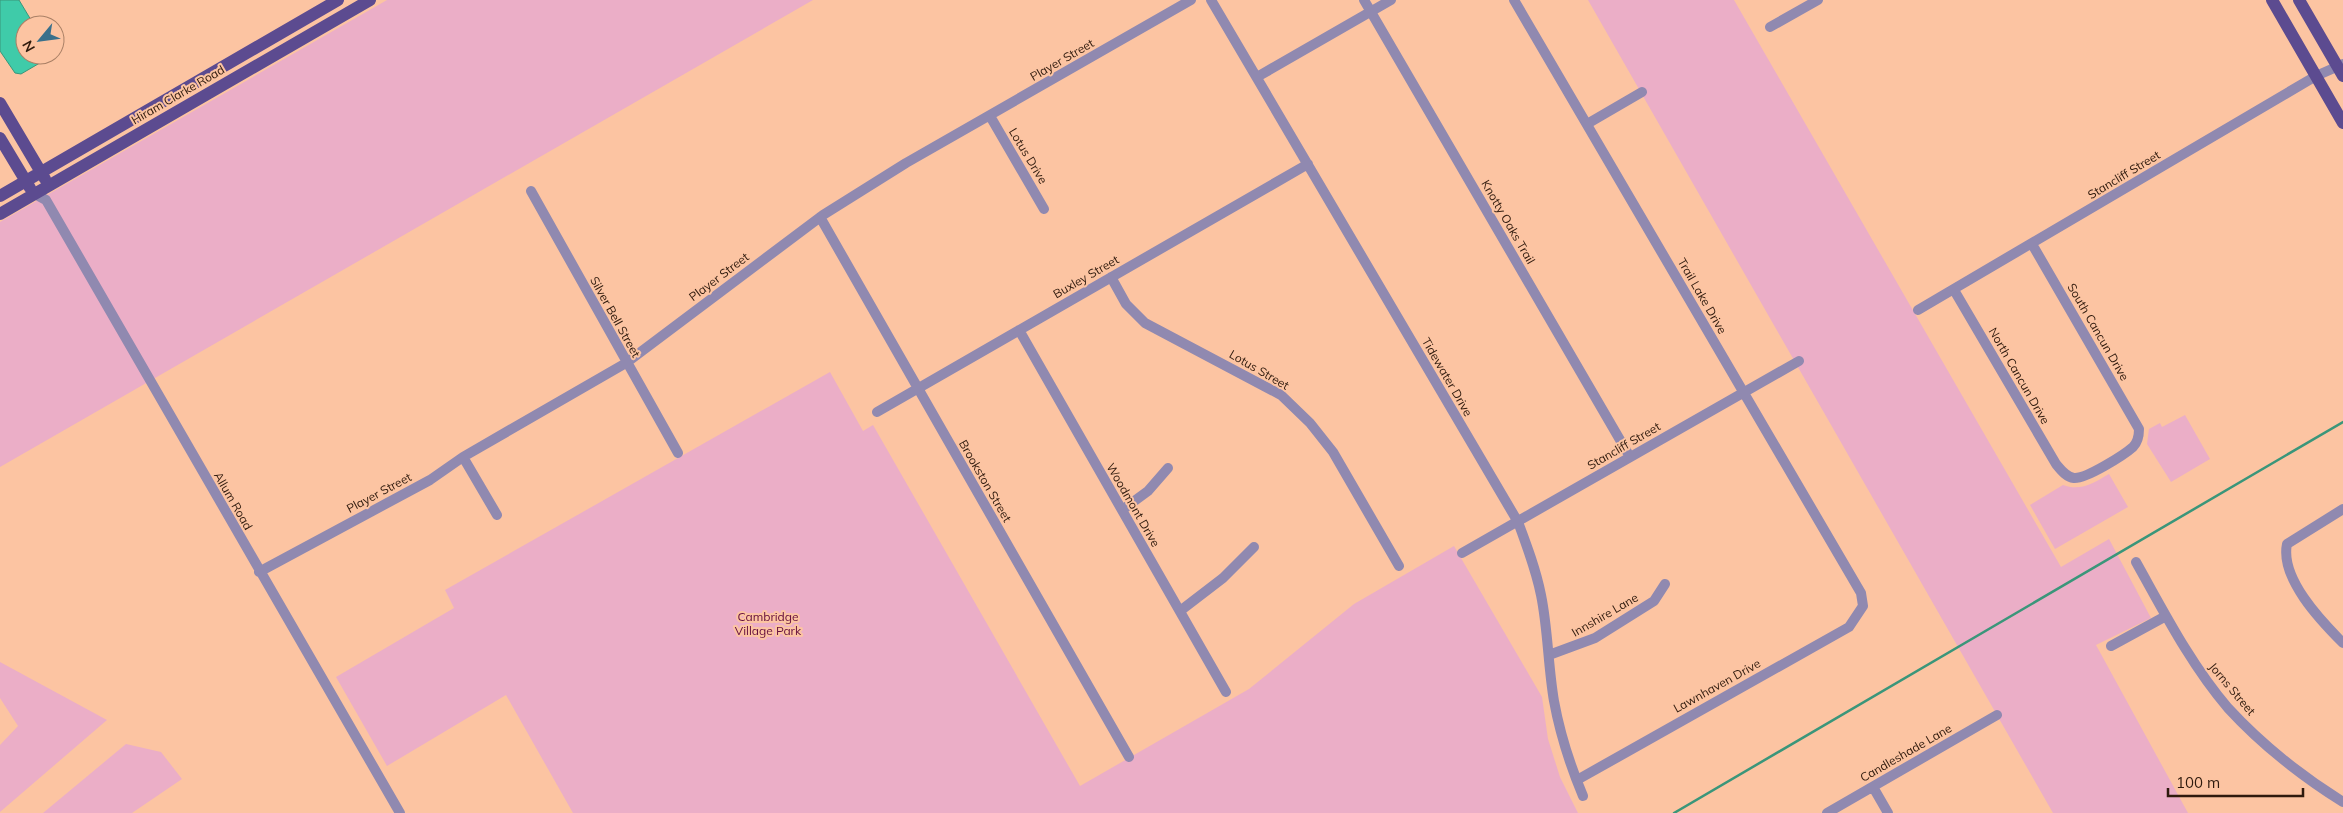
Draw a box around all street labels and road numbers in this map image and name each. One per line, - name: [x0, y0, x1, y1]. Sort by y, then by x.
- street label: Player Street: [1027, 35, 1096, 84]
- street label: Hiram Clarke Road: [129, 62, 227, 127]
- street label: Lotus Drive: [1006, 125, 1051, 186]
- street label: Stancliff Street: [2085, 147, 2163, 202]
- street label: Knotty Oaks Trail: [1478, 177, 1539, 266]
- street label: Player Street: [686, 249, 752, 304]
- street label: Buxley Street: [1050, 252, 1121, 301]
- street label: Trail Lake Drive: [1675, 255, 1730, 336]
- street label: Silver Bell Street: [587, 274, 644, 360]
- street label: South Cancun Drive: [2064, 280, 2132, 383]
- street label: North Cancun Drive: [1986, 325, 2053, 427]
- street label: Tidewater Drive: [1419, 335, 1476, 419]
- street label: Lotus Street: [1227, 346, 1292, 393]
- street label: Stancliff Street: [1585, 419, 1663, 473]
- street label: Brookston Street: [956, 437, 1015, 525]
- street label: Woodmont Drive: [1103, 460, 1164, 549]
- street label: Allum Road: [211, 469, 256, 532]
- street label: Player Street: [344, 469, 414, 516]
- street label: Innshire Lane: [1569, 590, 1641, 640]
- street label: Lawnhaven Drive: [1671, 655, 1763, 716]
- street label: Jorns Street: [2206, 659, 2259, 718]
- street label: Candleshade Lane: [1857, 720, 1954, 785]

